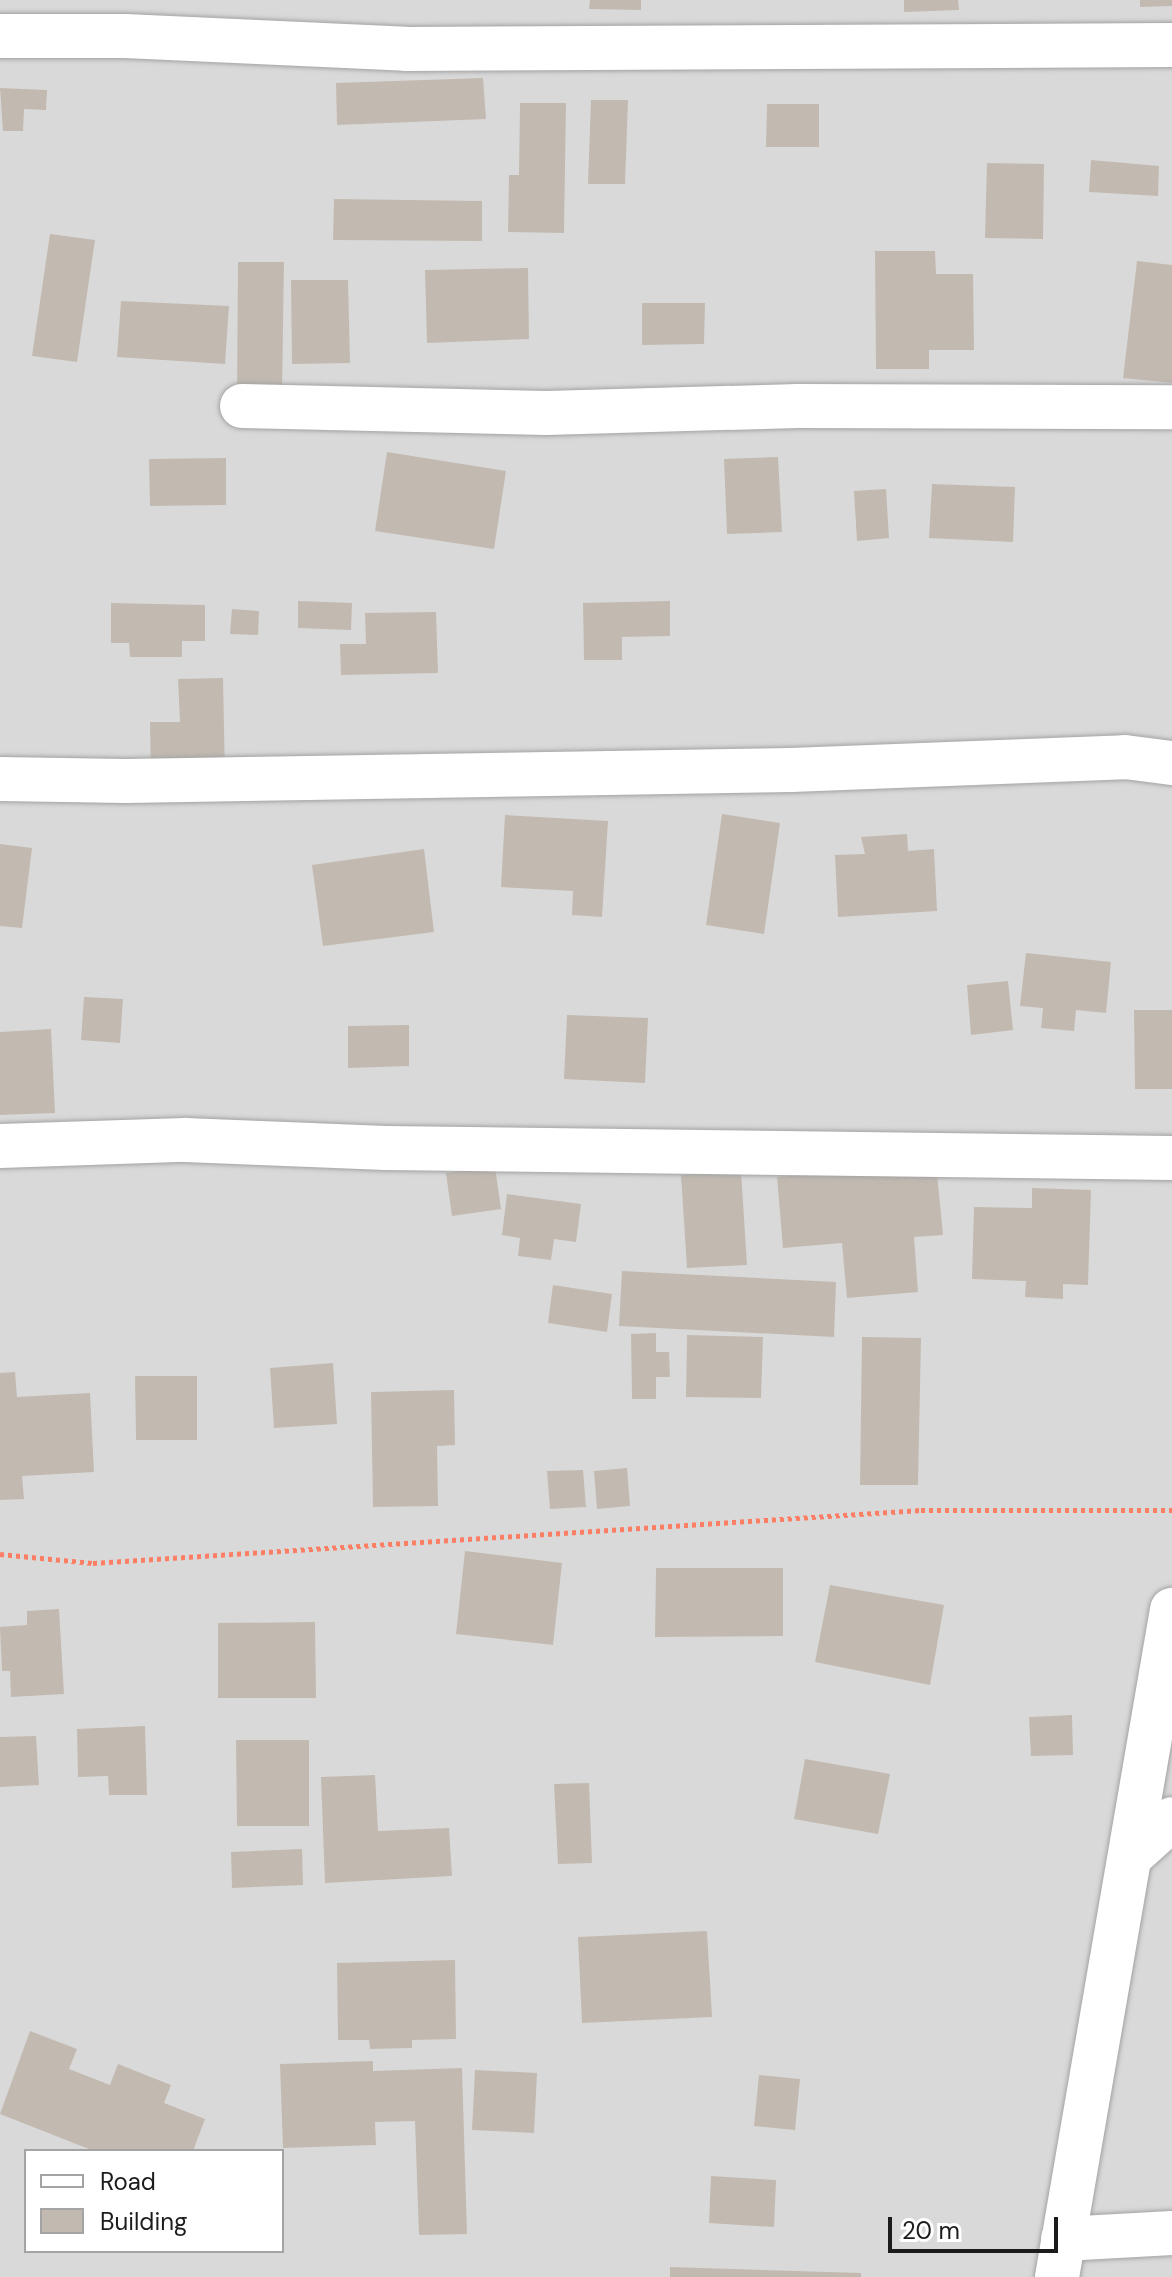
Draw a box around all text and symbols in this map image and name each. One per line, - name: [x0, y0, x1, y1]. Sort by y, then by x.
- legend: [24, 2149, 284, 2253]
- text: Road: [100, 2166, 156, 2197]
- scale bar: [892, 2201, 1062, 2251]
- text: Building: [100, 2206, 187, 2237]
- text: 20 m: [902, 2215, 960, 2246]

